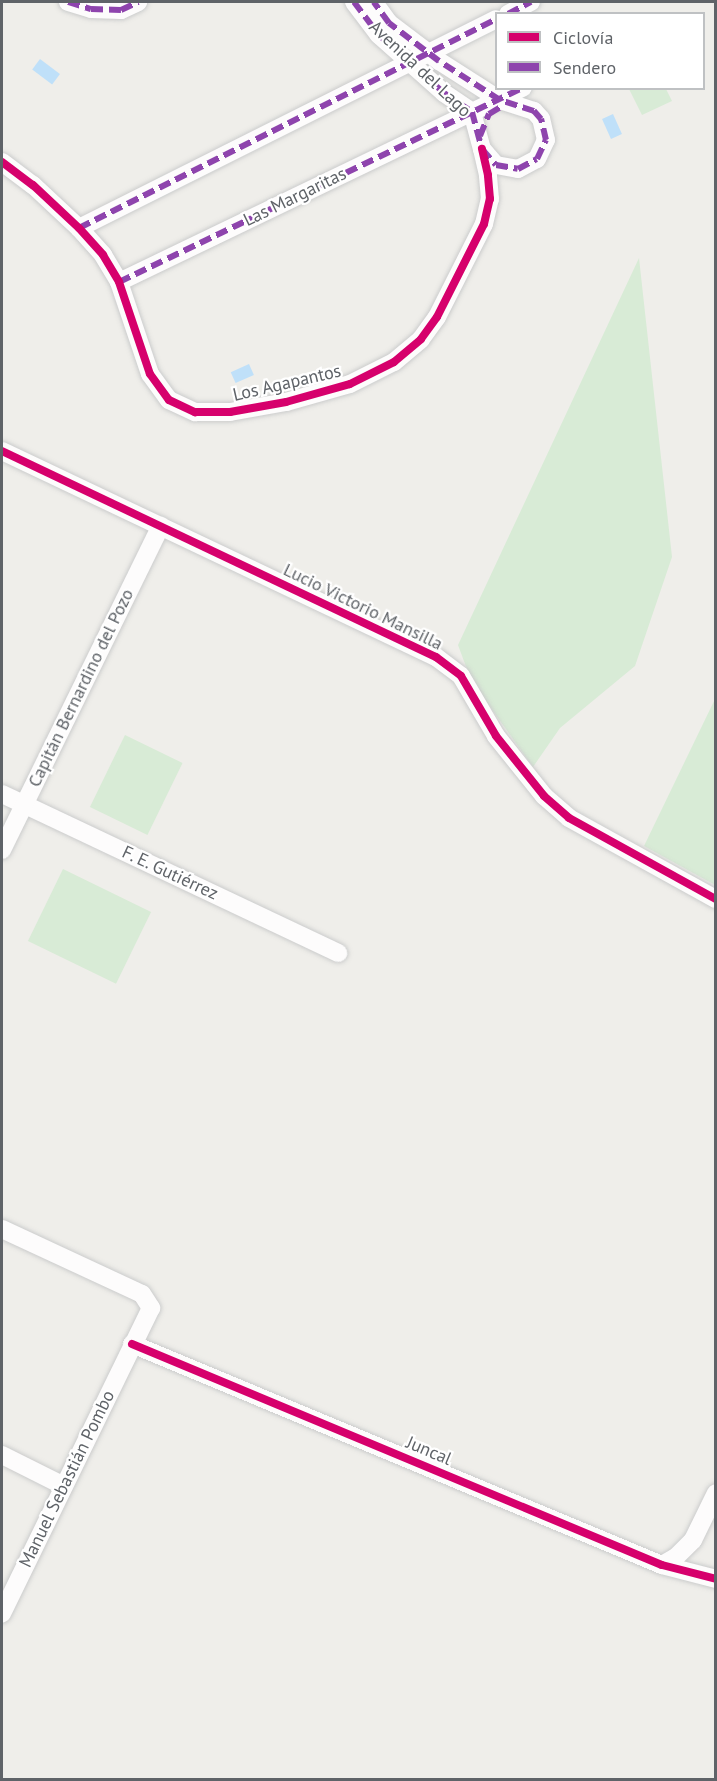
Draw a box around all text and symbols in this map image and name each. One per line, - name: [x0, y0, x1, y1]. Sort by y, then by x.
- legend: [495, 12, 705, 90]
- street label: Avenida del Lago: [364, 16, 476, 122]
- text: Ciclovía: [553, 26, 613, 49]
- text: Sendero: [553, 56, 616, 79]
- street label: Las Margaritas: [240, 163, 350, 231]
- street label: Los Agapantos: [231, 360, 343, 406]
- street label: Lucio Victorio Mansilla: [280, 559, 446, 655]
- street label: Capitán Bernardino del Pozo: [24, 585, 138, 791]
- street label: F. E. Gutiérrez: [117, 841, 223, 905]
- street label: Manuel Sebastián Pombo: [15, 1387, 119, 1571]
- street label: Juncal: [403, 1432, 455, 1470]

